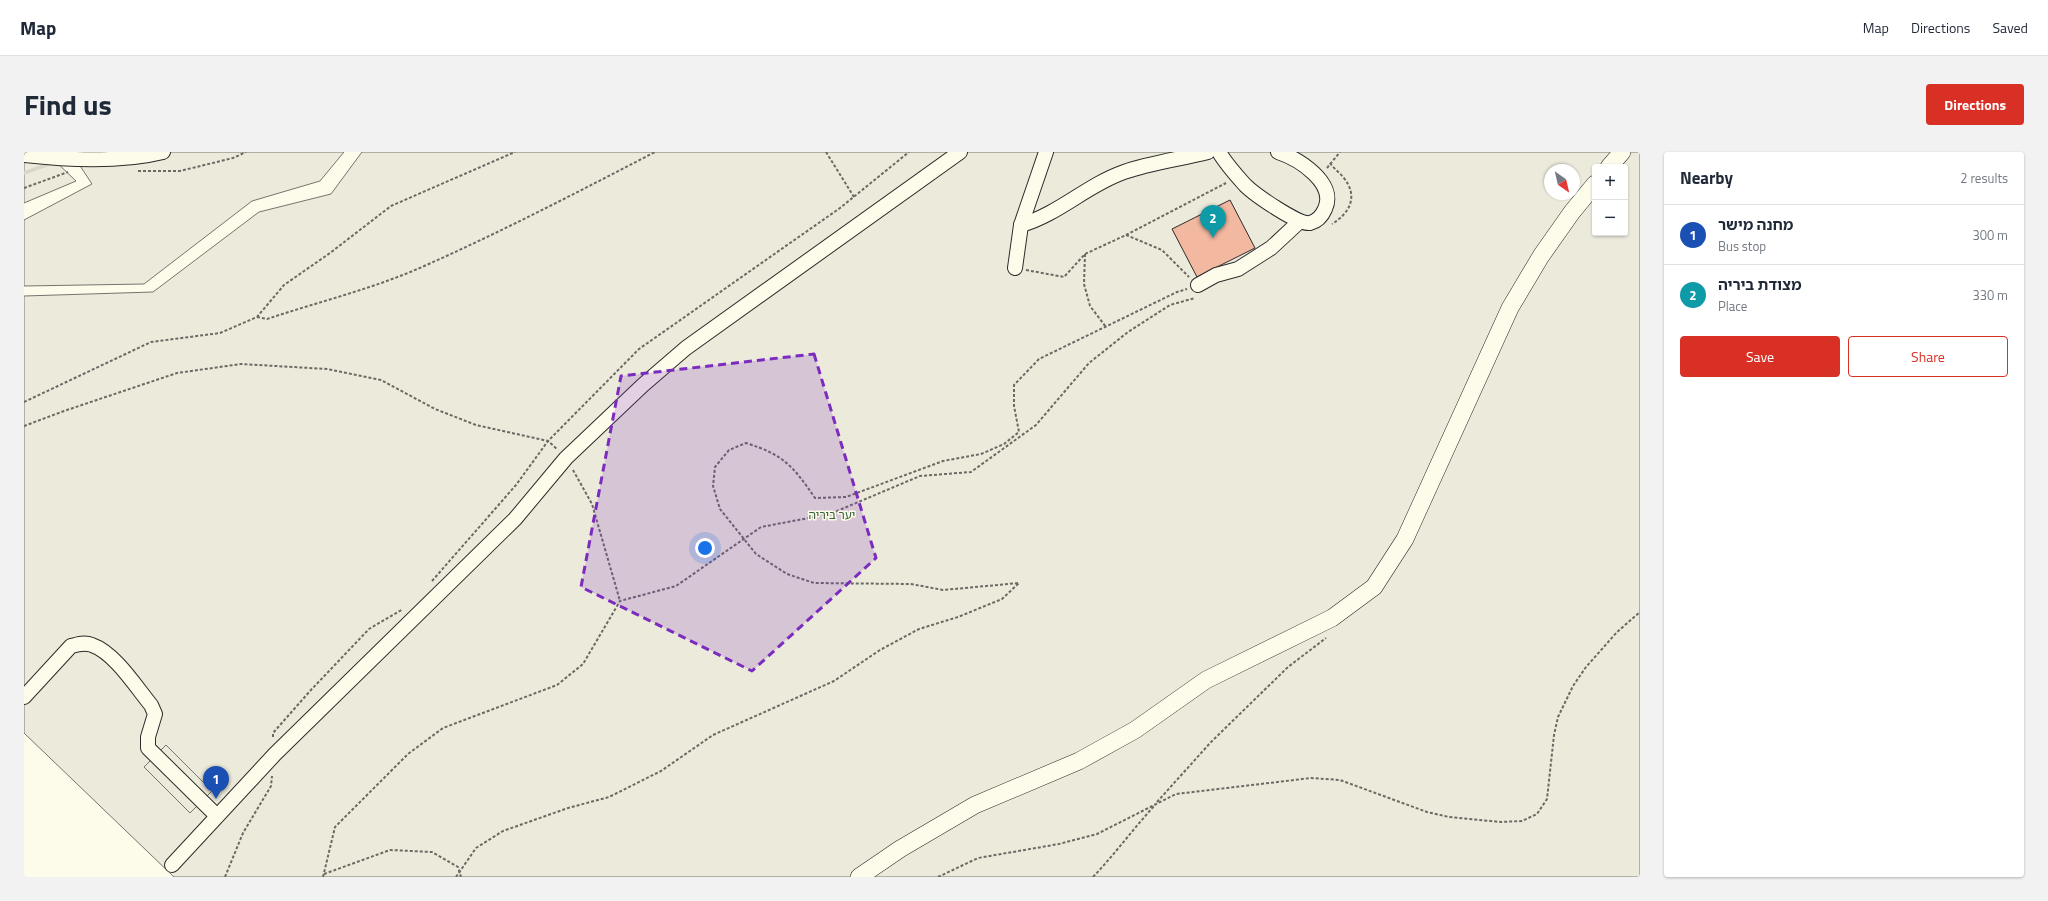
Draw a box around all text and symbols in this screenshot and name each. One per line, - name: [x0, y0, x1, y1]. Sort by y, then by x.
- text: Map: [20, 13, 56, 42]
- text: Map: [1863, 17, 1889, 38]
- text: Directions: [1911, 17, 1970, 38]
- text: Saved: [1992, 17, 2028, 38]
- text: Find us: [24, 83, 112, 126]
- button: Directions: [1926, 84, 2024, 125]
- north arrow: [1544, 164, 1580, 200]
- map controls: [1592, 164, 1628, 236]
- button: +: [1592, 164, 1628, 200]
- text: Nearby: [1680, 165, 1733, 191]
- text: 2 results: [1960, 168, 2008, 188]
- button: −: [1592, 200, 1628, 236]
- pin: 2: [1200, 205, 1226, 238]
- text: מחנה מישר: [1718, 213, 1793, 236]
- text: 1: [1689, 225, 1697, 245]
- text: 300 m: [1972, 225, 2008, 245]
- text: Bus stop: [1718, 236, 1766, 256]
- text: מצודת ביריה: [1718, 273, 1801, 296]
- text: 2: [1689, 285, 1697, 305]
- text: 330 m: [1972, 285, 2008, 305]
- text: Place: [1718, 296, 1747, 316]
- button: Save: [1680, 336, 1840, 377]
- button: Share: [1848, 336, 2008, 377]
- park label: יער ביריה: [809, 505, 855, 524]
- your location: [695, 538, 715, 558]
- pin: 1: [203, 766, 229, 799]

